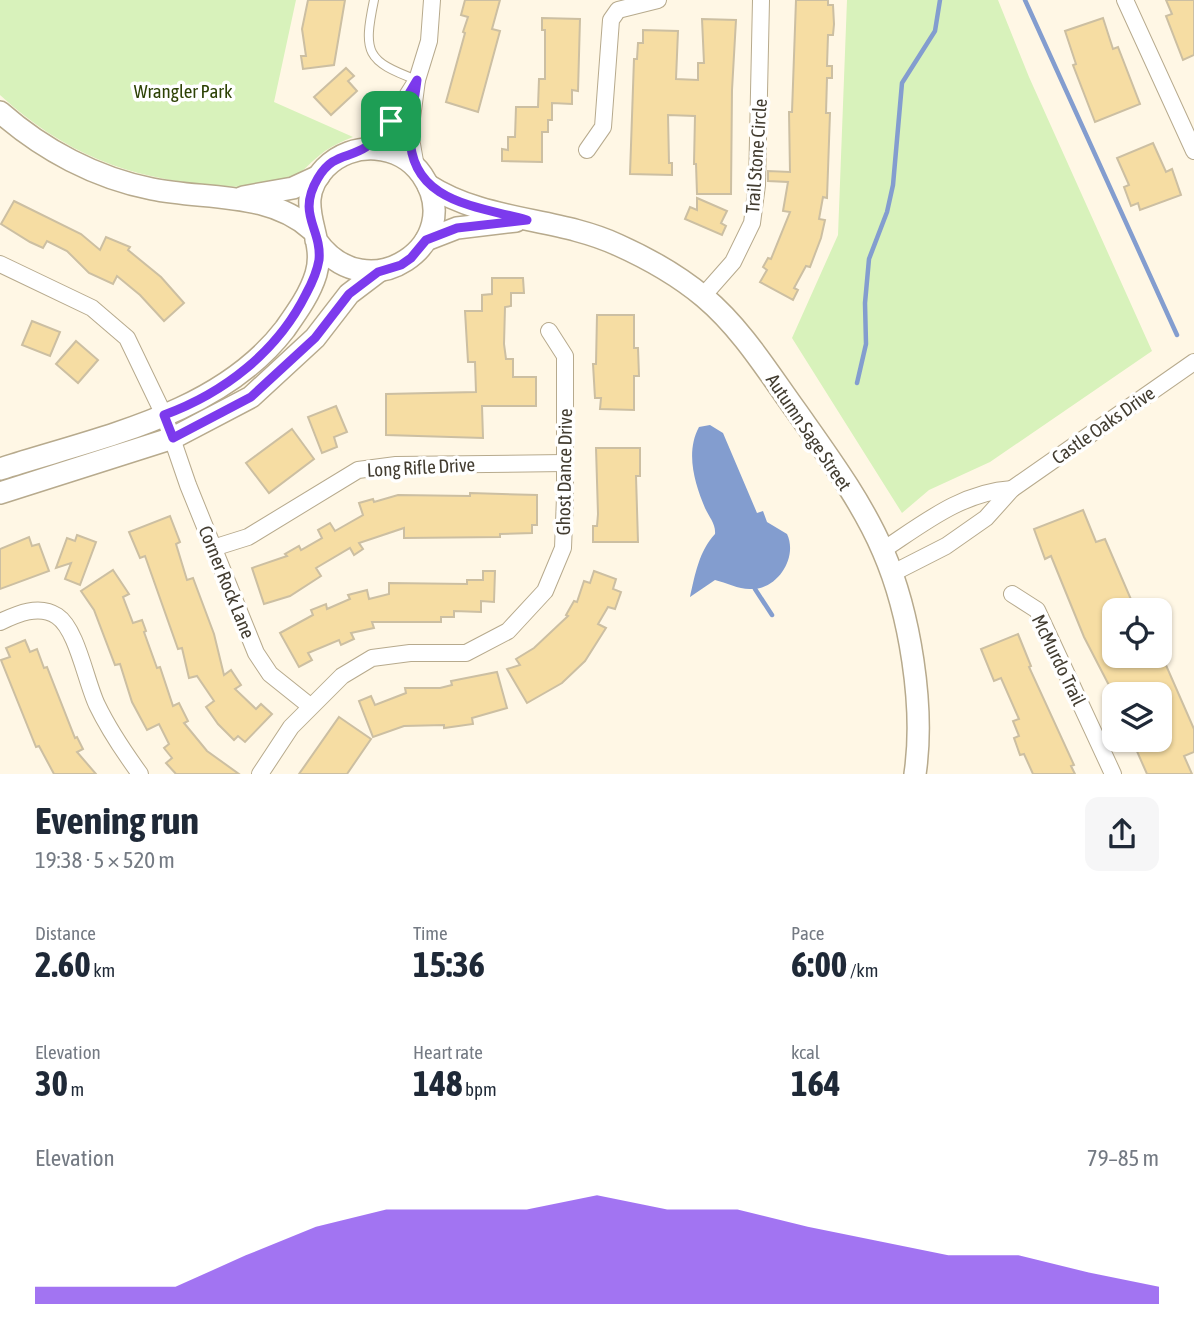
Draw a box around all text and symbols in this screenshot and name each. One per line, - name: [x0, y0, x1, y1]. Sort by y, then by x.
- park label: Wrangler Park: [134, 80, 233, 102]
- pin: [361, 91, 421, 151]
- street label: Trail Stone Circle: [741, 98, 771, 214]
- icon: arrive: [372, 102, 410, 140]
- street label: Autumn Sage Street: [762, 369, 856, 495]
- street label: Castle Oaks Drive: [1047, 382, 1159, 468]
- street label: Ghost Dance Drive: [552, 408, 576, 536]
- street label: Long Rifle Drive: [366, 453, 476, 481]
- street label: Corner Rock Lane: [194, 522, 260, 642]
- map controls: [1102, 598, 1172, 752]
- button: locate: [1102, 598, 1172, 668]
- street label: McMurdo Trail: [1028, 611, 1090, 709]
- button: layers: [1102, 682, 1172, 752]
- button: share: [1085, 797, 1159, 871]
- text: Evening run: [35, 799, 199, 842]
- text: 19:38 · 5 × 520 m: [35, 847, 175, 873]
- text: Distance: [35, 922, 96, 944]
- text: Time: [413, 922, 448, 944]
- text: Pace: [791, 922, 824, 944]
- text: 2.60: [35, 944, 91, 984]
- text: 15:36: [413, 944, 485, 984]
- text: 6:00: [791, 944, 847, 984]
- text: km: [91, 959, 115, 981]
- text: /km: [847, 959, 878, 981]
- text: Elevation: [35, 1041, 101, 1063]
- text: Heart rate: [413, 1041, 483, 1063]
- text: kcal: [791, 1041, 820, 1063]
- text: 30: [35, 1063, 68, 1103]
- text: 148: [413, 1063, 462, 1103]
- text: 164: [791, 1063, 840, 1103]
- text: m: [68, 1078, 84, 1100]
- text: bpm: [462, 1078, 497, 1100]
- text: Elevation: [35, 1145, 115, 1171]
- text: 79–85 m: [1087, 1145, 1159, 1171]

